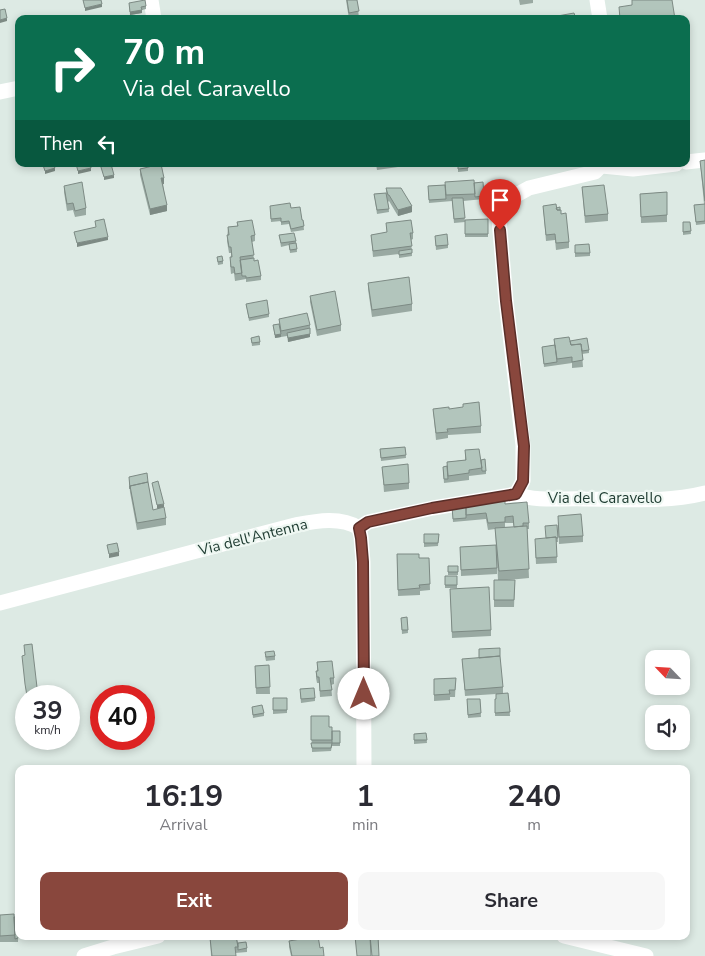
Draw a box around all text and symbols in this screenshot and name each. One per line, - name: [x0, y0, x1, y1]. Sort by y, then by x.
- text: 70 m: [123, 29, 205, 76]
- icon: right: [40, 35, 105, 100]
- text: Via del Caravello: [123, 74, 291, 104]
- icon: left: [93, 130, 121, 158]
- text: Then: [40, 131, 83, 157]
- pin: [479, 179, 521, 230]
- icon: arrive: [486, 186, 514, 214]
- street label: Via del Caravello: [547, 488, 662, 508]
- street label: Via dell'Antenna: [195, 514, 310, 560]
- north arrow: [645, 650, 690, 695]
- map controls: [645, 650, 690, 750]
- position arrow: [337, 667, 389, 719]
- speed limit sign: 40: [90, 685, 155, 750]
- text: 39: [32, 694, 63, 728]
- button: sound: [645, 705, 690, 750]
- text: km/h: [34, 722, 61, 738]
- text: 16:19: [144, 776, 223, 817]
- text: 1: [356, 776, 374, 817]
- text: 240: [507, 776, 561, 817]
- text: Arrival: [159, 814, 208, 836]
- text: min: [352, 814, 378, 836]
- text: m: [527, 814, 541, 836]
- button: Exit: [40, 872, 348, 930]
- button: Share: [358, 872, 665, 930]

